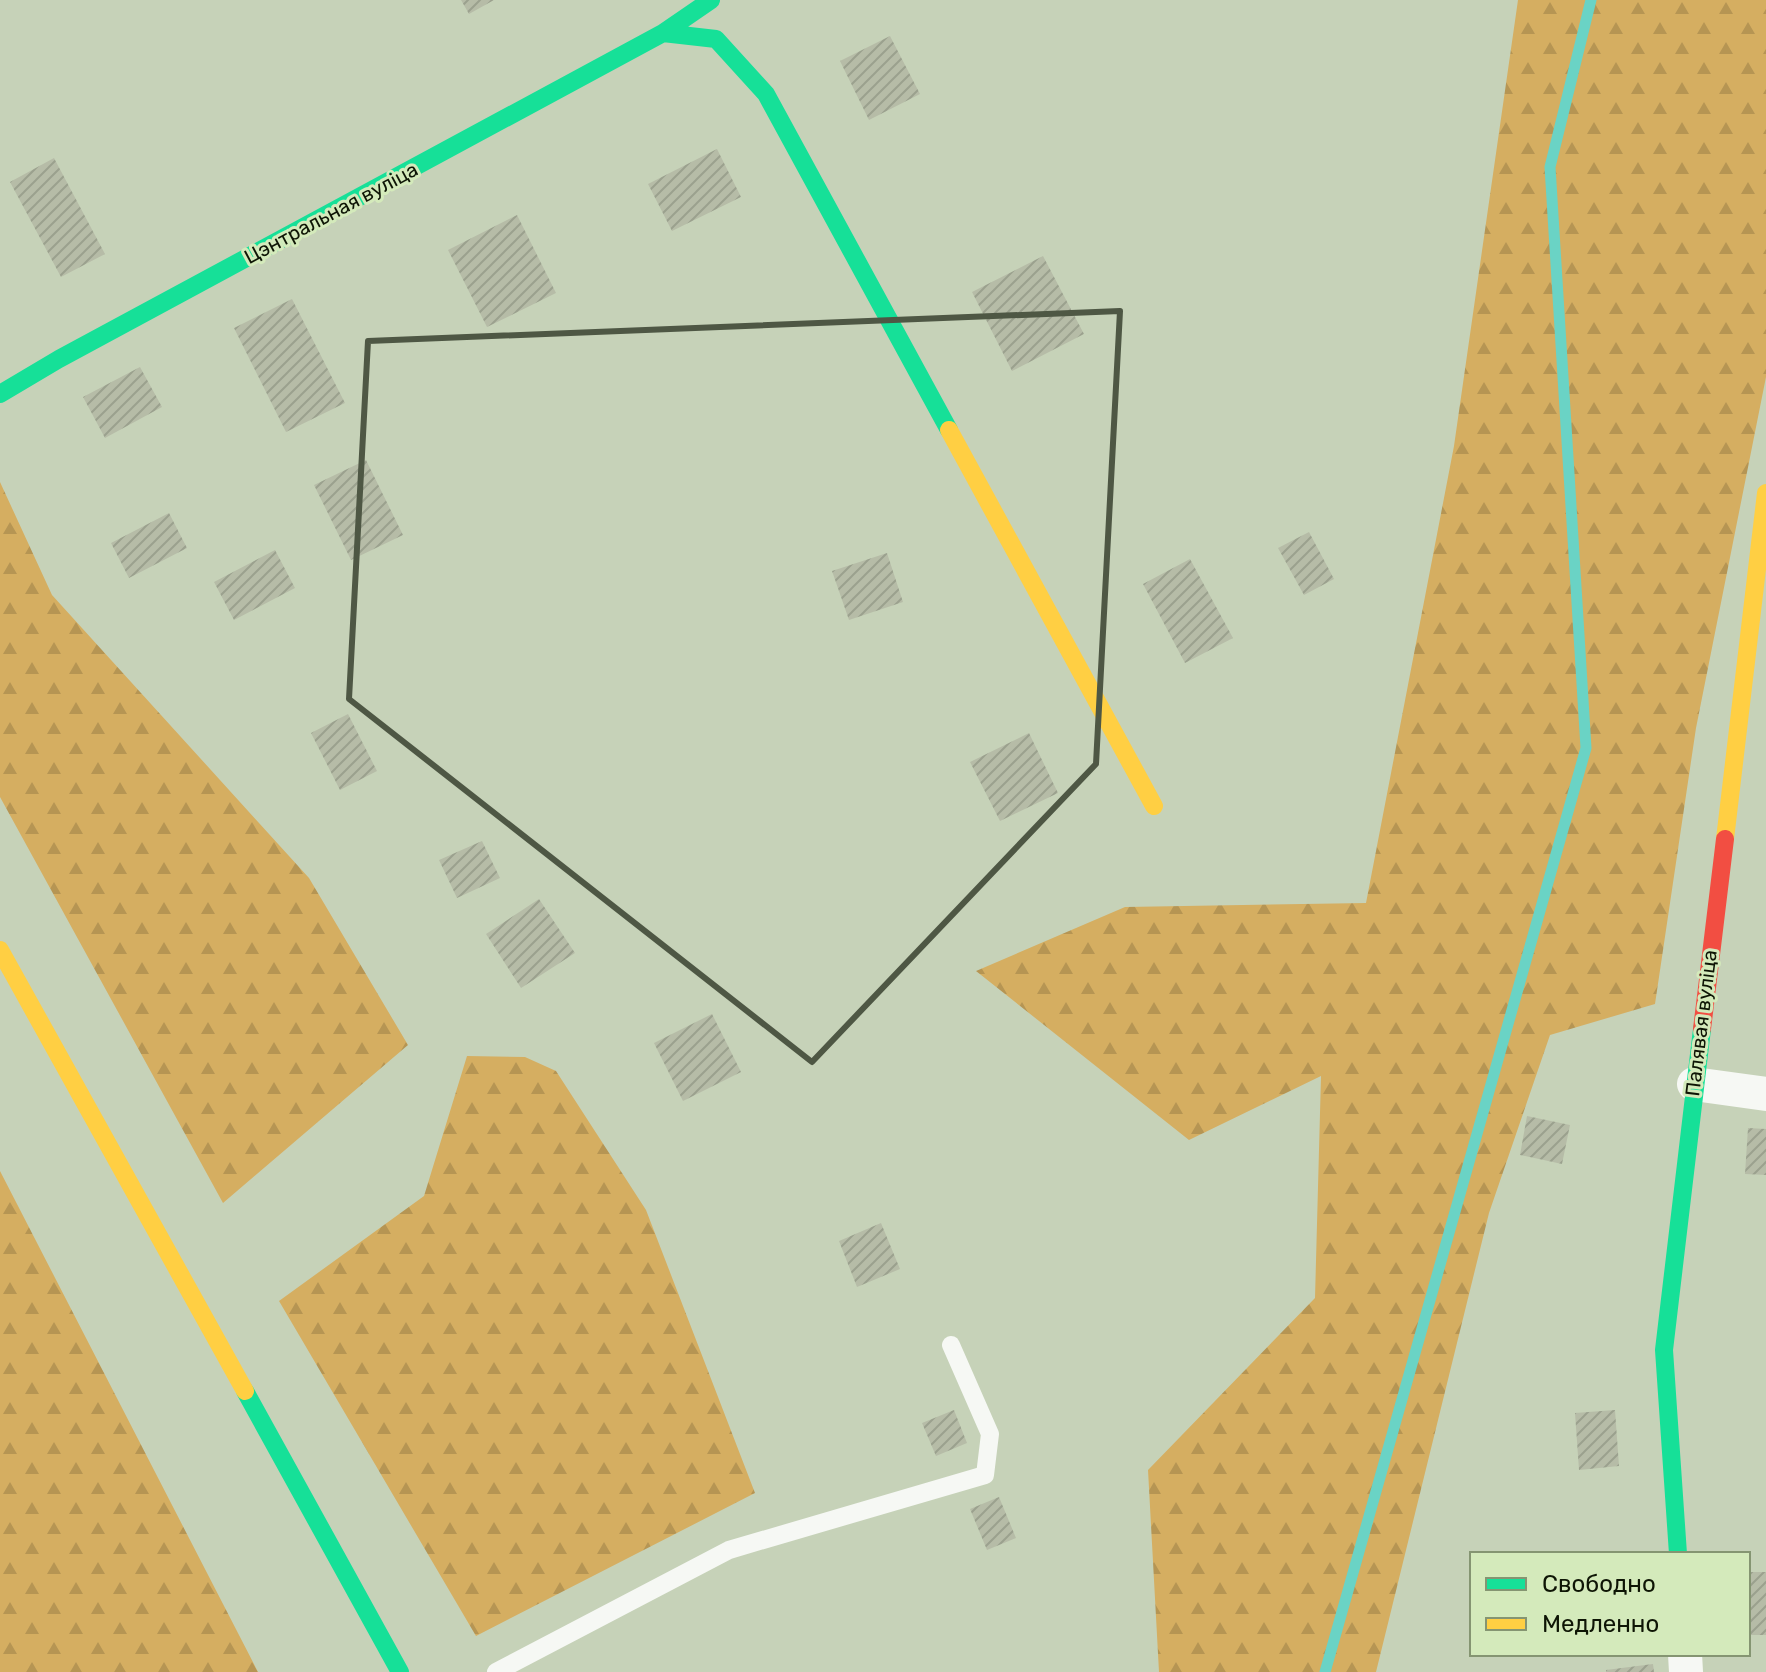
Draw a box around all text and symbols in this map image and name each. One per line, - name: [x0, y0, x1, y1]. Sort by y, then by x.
- street label: Цэнтральная вуліца: [240, 157, 422, 269]
- street label: Палявая вуліца: [1680, 948, 1722, 1098]
- legend: [1470, 1552, 1750, 1656]
- text: Свободно: [1542, 1570, 1656, 1598]
- text: Медленно: [1542, 1610, 1659, 1638]

